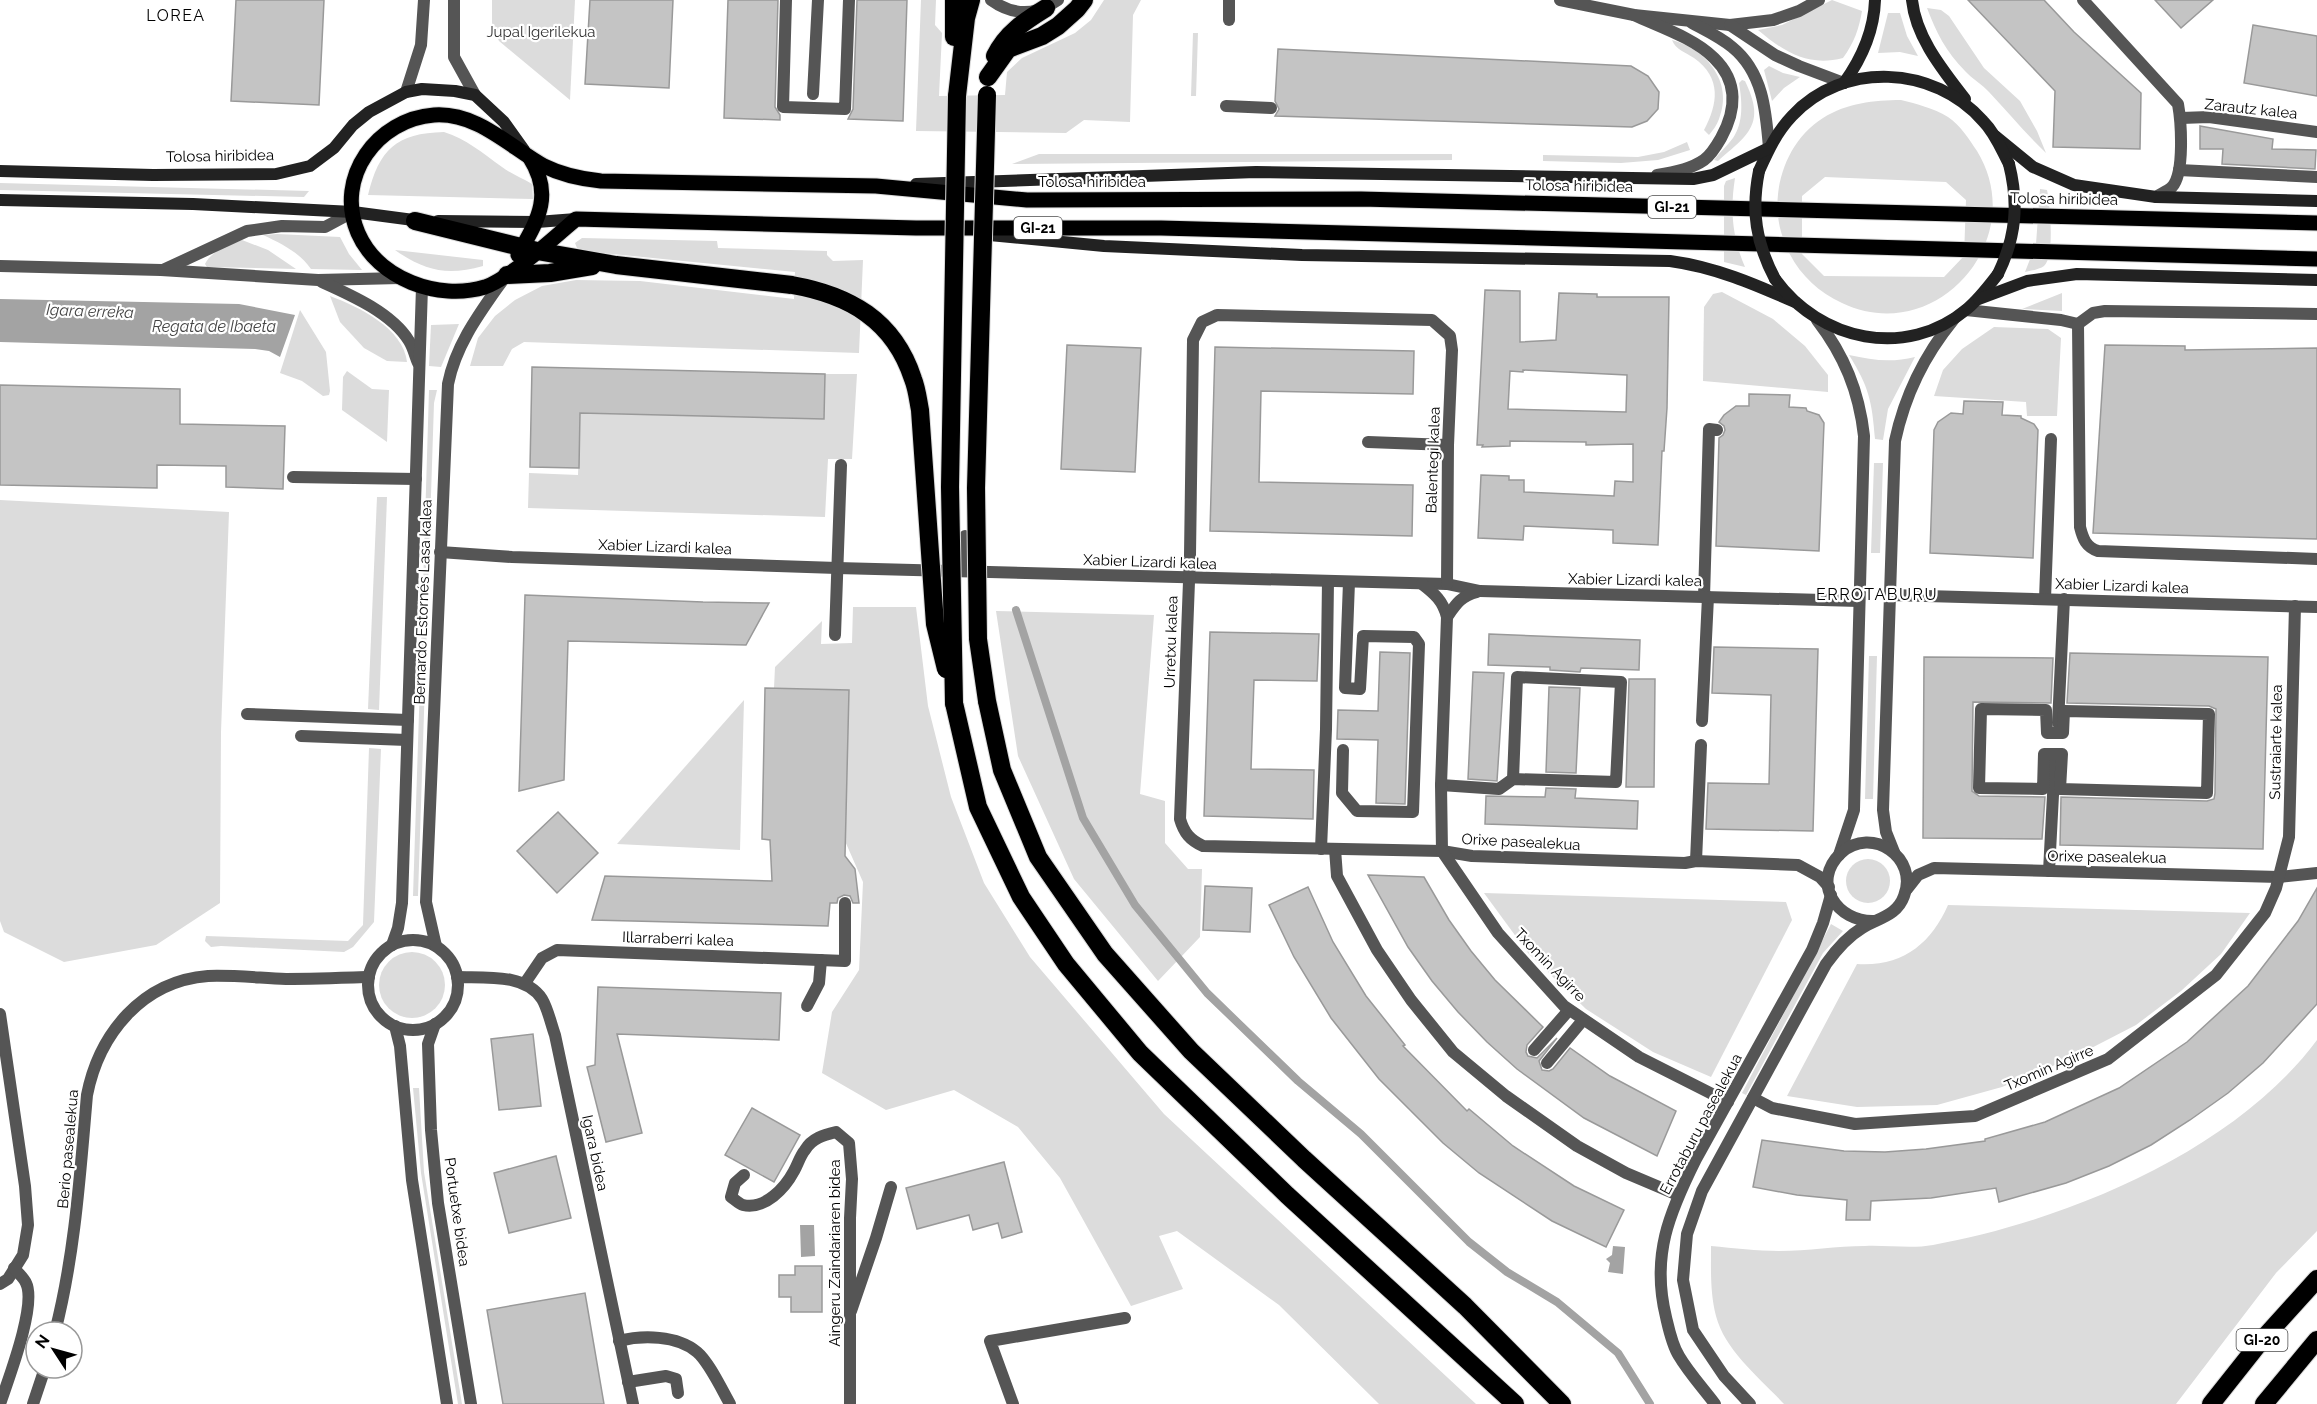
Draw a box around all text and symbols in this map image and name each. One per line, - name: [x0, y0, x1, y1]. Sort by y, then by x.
- district label: LOREA: [146, 6, 206, 25]
- park label: Jupal Igerilekua: [486, 23, 596, 41]
- street label: Zarautz kalea: [2204, 95, 2298, 123]
- street label: Tolosa hiribidea: [166, 146, 274, 166]
- street label: Tolosa hiribidea: [1038, 173, 1146, 191]
- street label: Tolosa hiribidea: [1525, 176, 1633, 196]
- street label: Tolosa hiribidea: [2010, 189, 2118, 209]
- road number: GI-21: [1648, 196, 1696, 218]
- road number: GI-21: [1014, 217, 1062, 239]
- water label: Igara erreka: [46, 300, 135, 322]
- water label: Regata de Ibaeta: [152, 317, 276, 336]
- street label: Balentegi kalea: [1422, 406, 1444, 514]
- street label: Bernardo Estornés Lasa kalea: [410, 499, 436, 705]
- street label: Xabier Lizardi kalea: [598, 536, 732, 558]
- street label: Xabier Lizardi kalea: [1083, 551, 1217, 573]
- street label: Xabier Lizardi kalea: [1568, 570, 1702, 590]
- street label: Xabier Lizardi kalea: [2055, 575, 2189, 597]
- district label: ERROTABURU: [1816, 585, 1938, 604]
- street label: Urretxu kalea: [1160, 595, 1182, 689]
- street label: Sustraiarte kalea: [2266, 684, 2286, 800]
- street label: Orixe pasealekua: [1461, 830, 1581, 854]
- street label: Orixe pasealekua: [2047, 847, 2167, 867]
- street label: Txomin Agirre: [1511, 925, 1590, 1006]
- street label: Illarraberri kalea: [622, 928, 734, 950]
- street label: Txomin Agirre: [2002, 1041, 2096, 1095]
- street label: Errotaburu pasealekua: [1656, 1050, 1746, 1198]
- street label: Berio pasealekua: [54, 1089, 82, 1209]
- street label: Igara bidea: [578, 1113, 612, 1193]
- street label: Portuetxe bidea: [440, 1156, 474, 1268]
- street label: Aingeru Zaindariaren bidea: [826, 1159, 844, 1347]
- north arrow: [24, 1320, 84, 1380]
- road number: GI-20: [2236, 1329, 2288, 1351]
- text: N: [31, 1331, 54, 1352]

